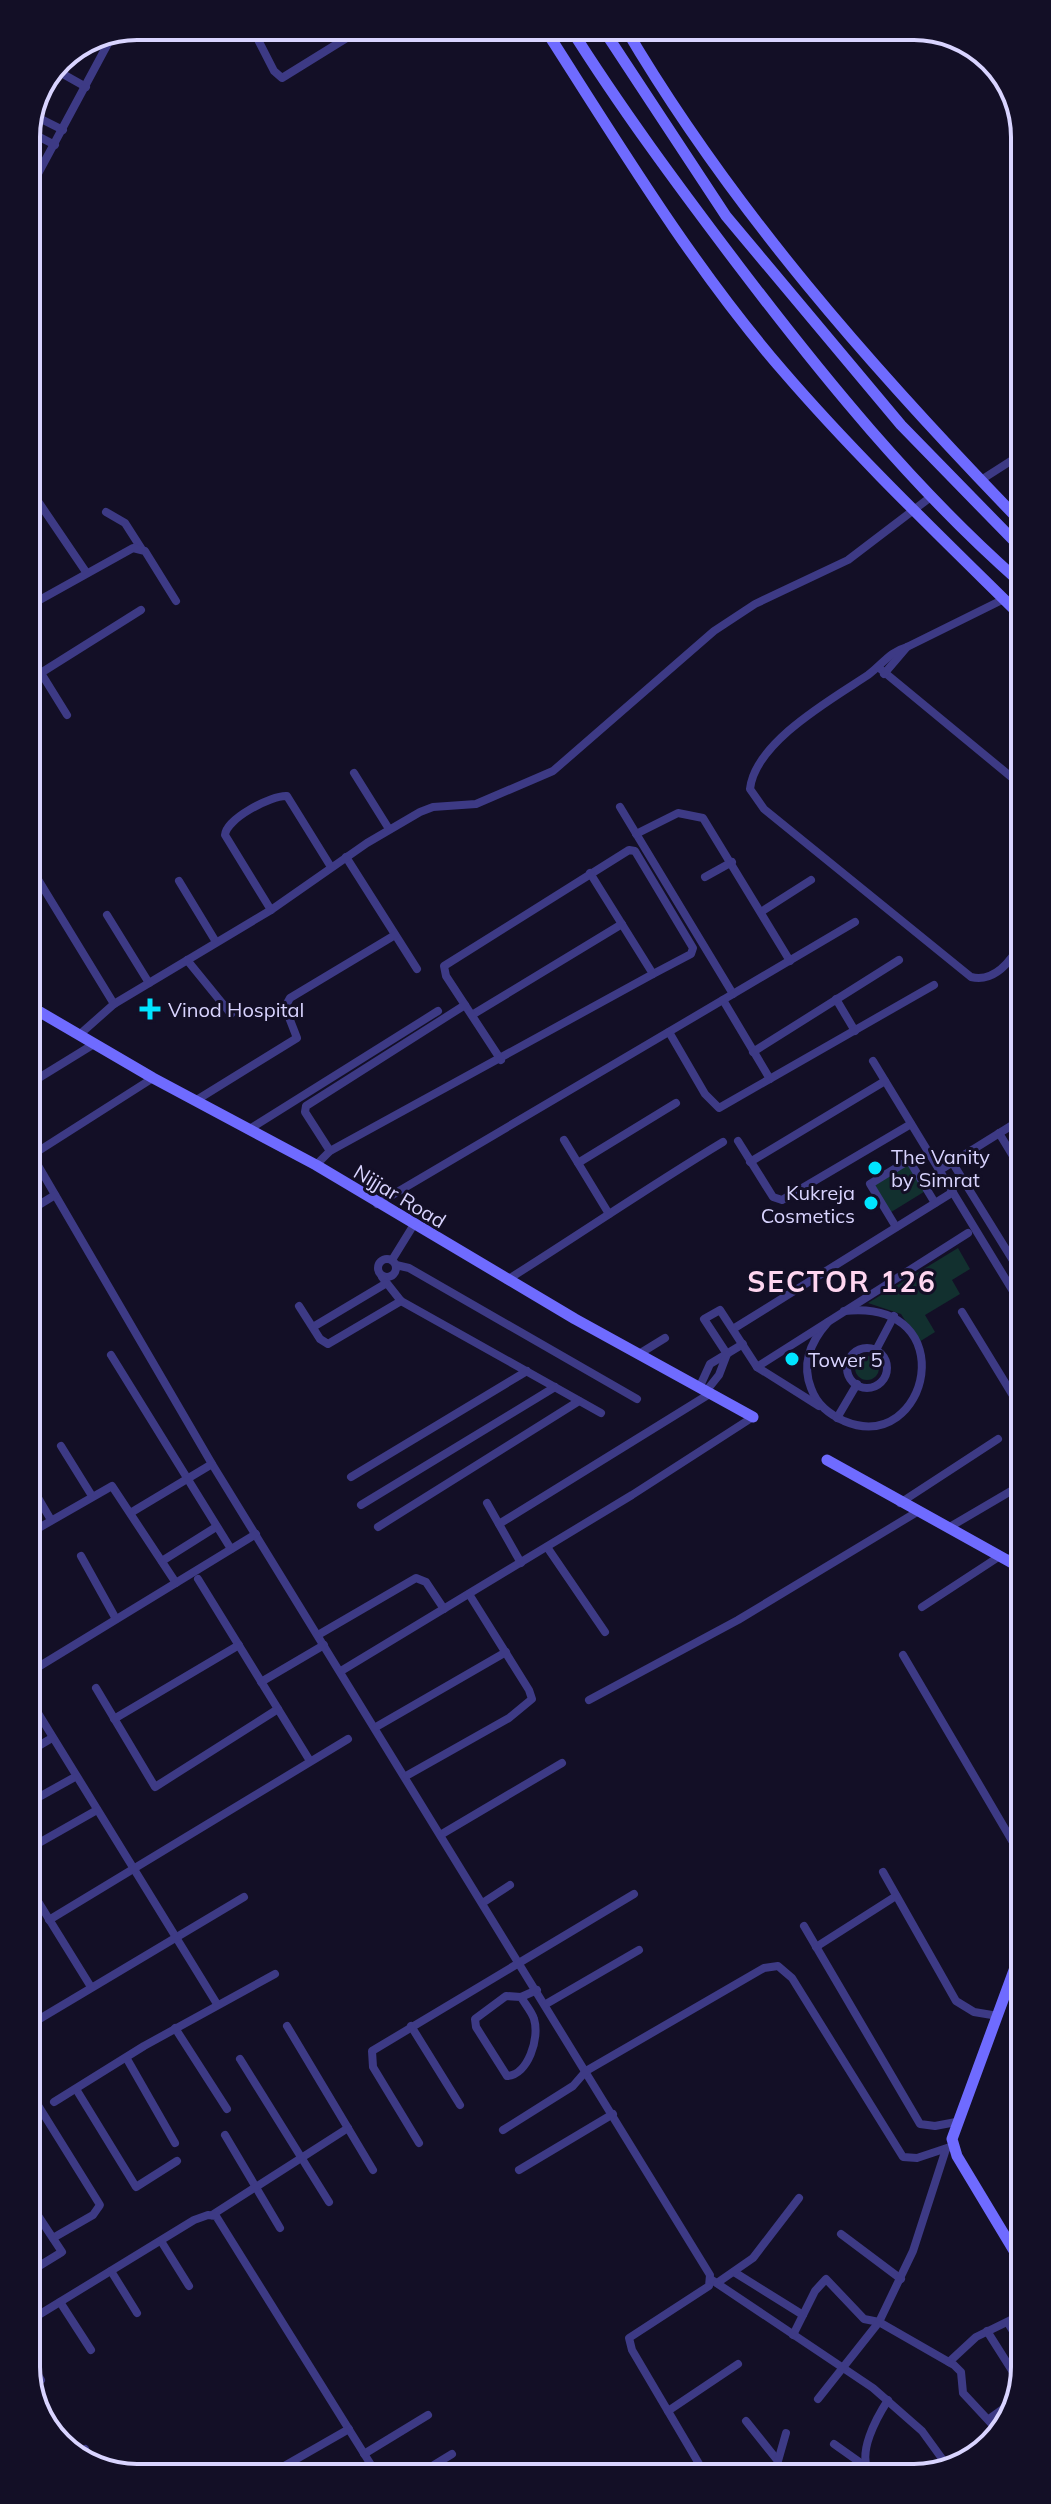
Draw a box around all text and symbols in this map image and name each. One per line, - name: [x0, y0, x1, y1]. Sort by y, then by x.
- place label: Vinod Hospital: [168, 997, 304, 1022]
- marker: Vinod Hospital: [139, 998, 161, 1020]
- place label: The Vanity by Simrat: [891, 1144, 990, 1192]
- street label: Nijjar Road: [350, 1159, 450, 1233]
- marker: The Vanity by Simrat: [866, 1159, 884, 1177]
- place label: Kukreja Cosmetics: [761, 1180, 855, 1228]
- marker: Kukreja Cosmetics: [862, 1194, 880, 1212]
- district label: SECTOR 126: [747, 1264, 937, 1299]
- place label: Tower 5: [808, 1347, 882, 1372]
- marker: Tower 5: [783, 1350, 801, 1368]

